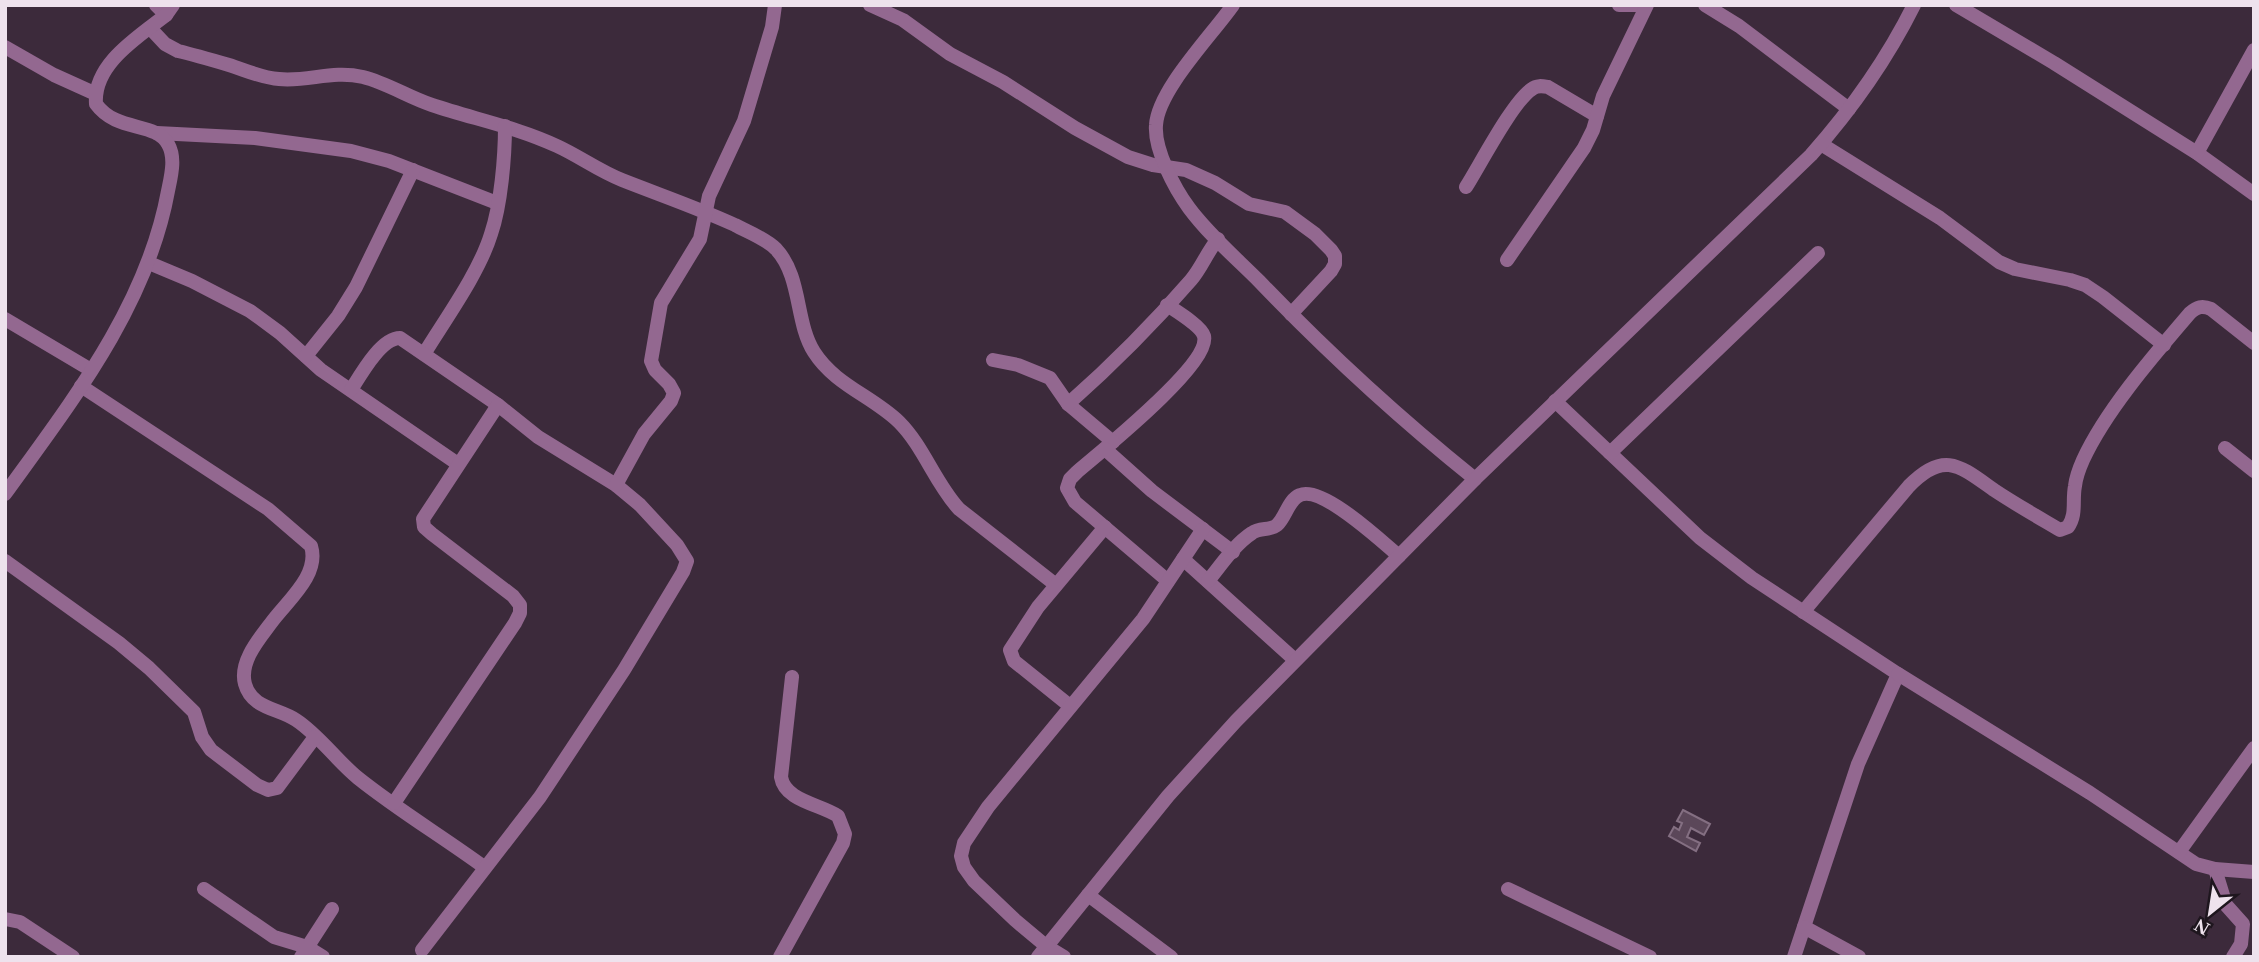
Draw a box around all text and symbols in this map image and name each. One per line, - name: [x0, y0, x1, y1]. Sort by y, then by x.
- north arrow: [2175, 878, 2245, 948]
- text: N: [2190, 915, 2213, 940]

